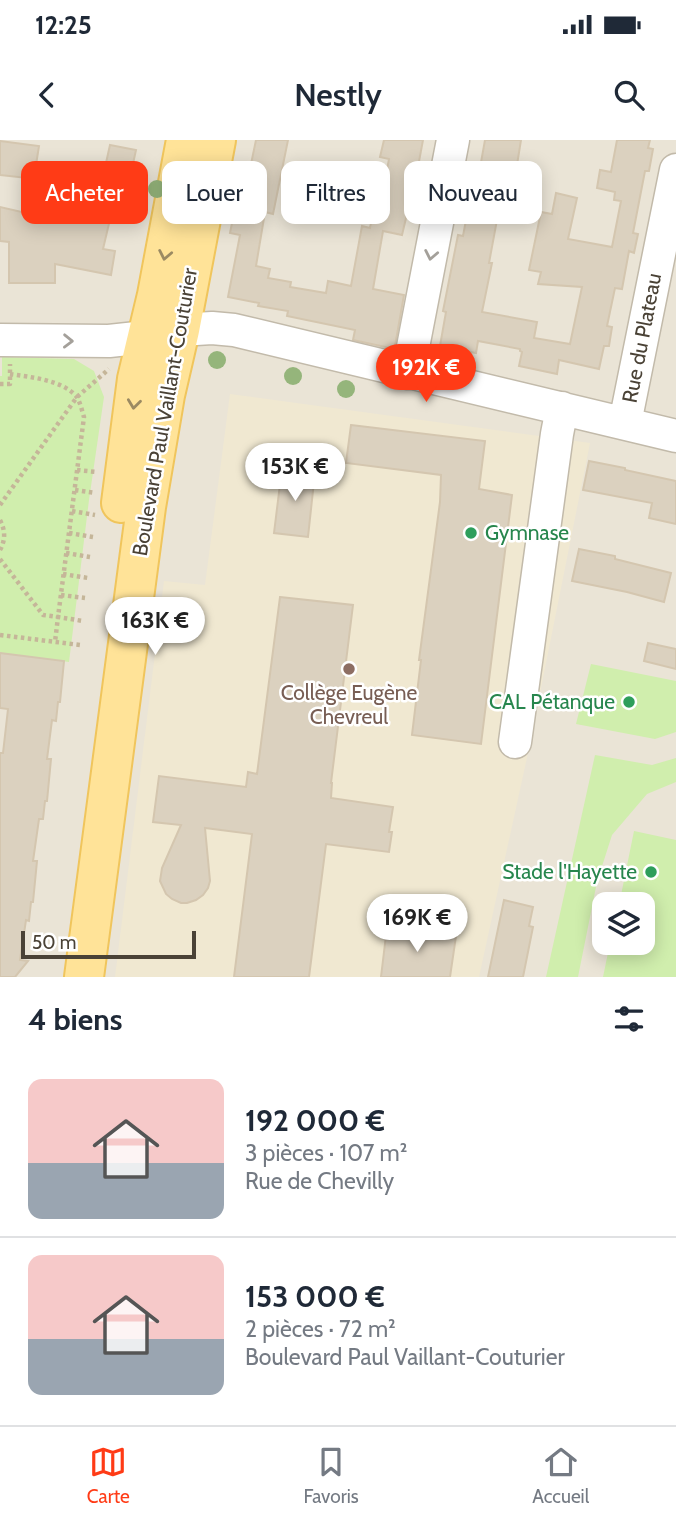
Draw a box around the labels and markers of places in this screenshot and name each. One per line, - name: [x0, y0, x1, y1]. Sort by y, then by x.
- pin: 192K €: [369, 344, 483, 404]
- pin: 153K €: [238, 444, 352, 503]
- place label: Gymnase: [485, 520, 569, 545]
- marker: Gymnase: [463, 525, 479, 541]
- pin: 163K €: [98, 598, 212, 657]
- marker: Collège Eugène Chevreul: [341, 661, 357, 677]
- place label: Collège Eugène Chevreul: [281, 680, 418, 729]
- place label: CAL Pétanque: [489, 689, 615, 714]
- marker: CAL Pétanque: [621, 694, 637, 710]
- place label: Stade l'Hayette: [502, 859, 637, 884]
- marker: Stade l'Hayette: [643, 864, 659, 880]
- pin: 169K €: [360, 894, 474, 954]

